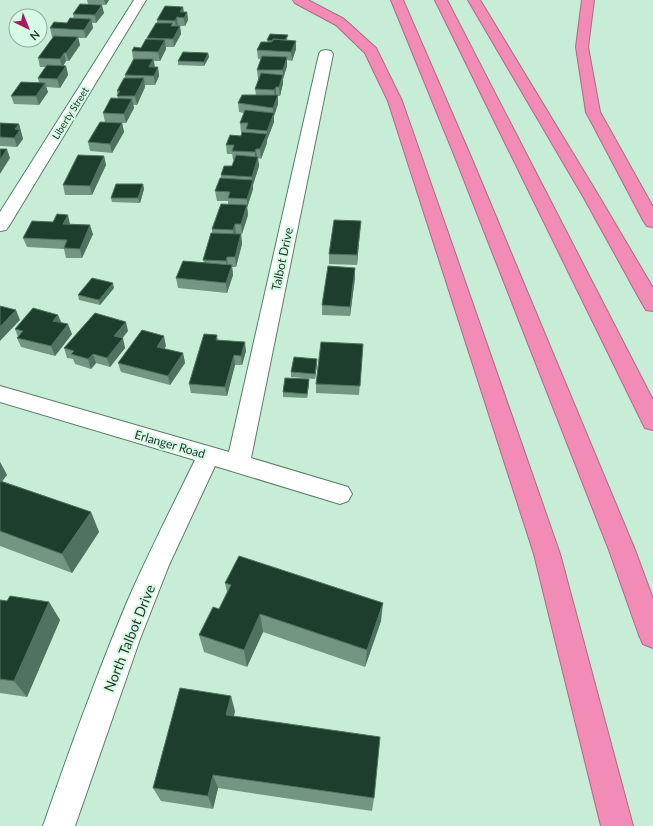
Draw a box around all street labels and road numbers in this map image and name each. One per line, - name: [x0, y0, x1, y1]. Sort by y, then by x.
- street label: Liberty Street: [49, 84, 91, 141]
- street label: Talbot Drive: [268, 226, 296, 292]
- street label: Erlanger Road: [133, 427, 207, 461]
- street label: North Talbot Drive: [100, 582, 158, 694]

